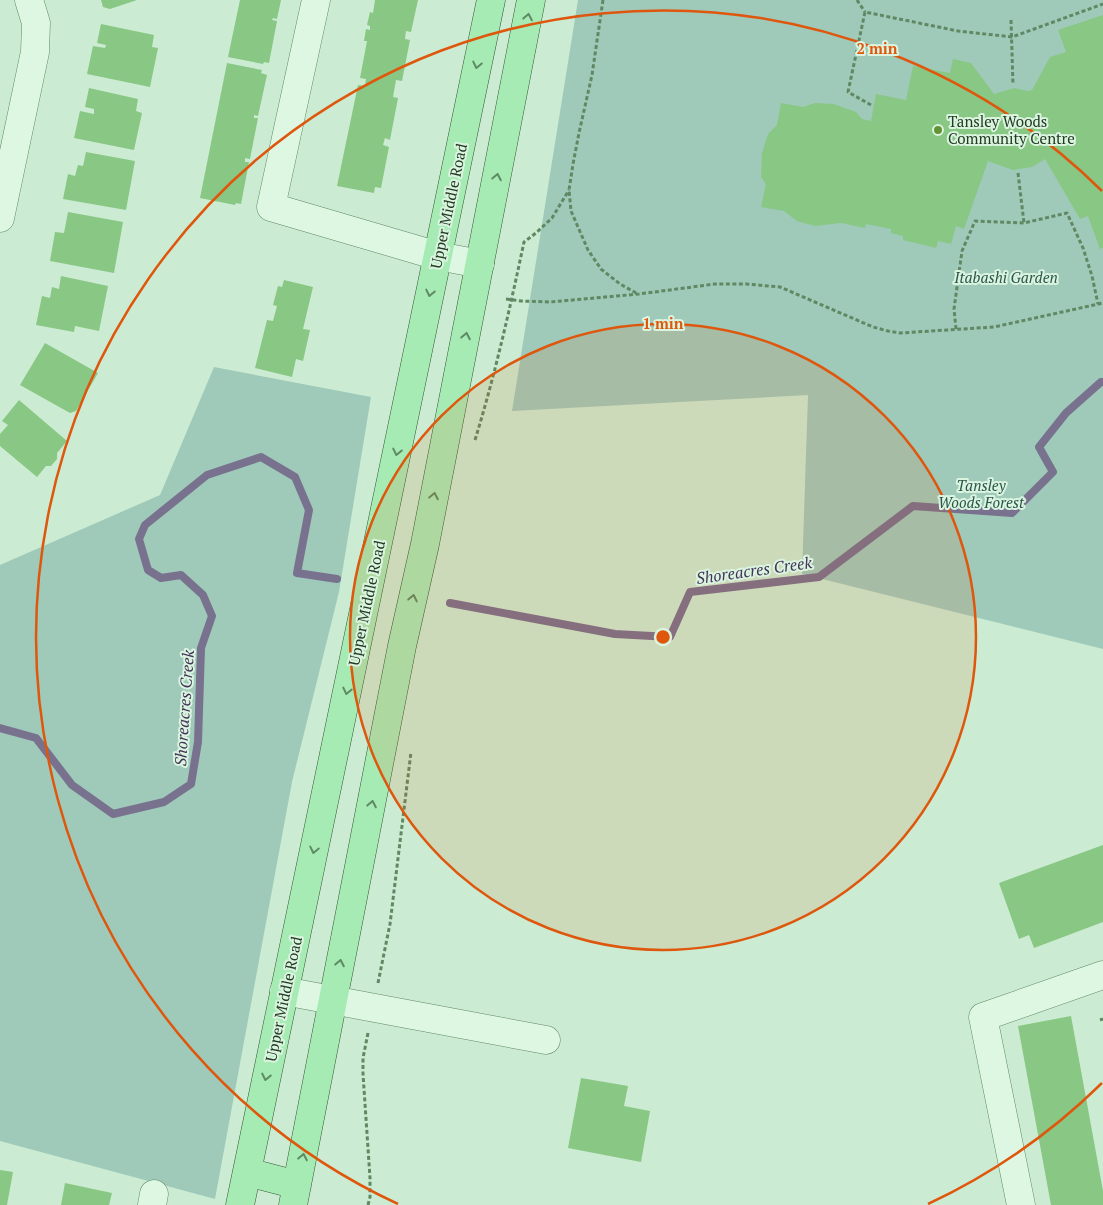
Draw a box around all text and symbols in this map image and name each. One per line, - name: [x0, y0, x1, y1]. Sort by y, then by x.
- one-way arrow: [522, 13, 532, 22]
- text: 2 min: [856, 38, 898, 58]
- one-way arrow: [473, 60, 483, 69]
- place label: Tansley Woods Community Centre: [948, 111, 1075, 148]
- marker: Tansley Woods Community Centre: [932, 124, 944, 136]
- street label: Upper Middle Road: [425, 142, 471, 270]
- one-way arrow: [491, 172, 501, 181]
- park label: Itabashi Garden: [953, 267, 1058, 287]
- one-way arrow: [425, 288, 436, 297]
- text: 1 min: [642, 313, 684, 333]
- one-way arrow: [460, 332, 470, 341]
- one-way arrow: [393, 447, 403, 456]
- park label: Tansley Woods Forest: [938, 475, 1025, 512]
- one-way arrow: [429, 491, 439, 500]
- street label: Upper Middle Road: [343, 539, 389, 667]
- water label: Shoreacres Creek: [695, 551, 814, 589]
- one-way arrow: [407, 594, 418, 603]
- centre of rings: [654, 628, 672, 646]
- water label: Shoreacres Creek: [169, 649, 199, 767]
- one-way arrow: [342, 686, 353, 695]
- one-way arrow: [366, 799, 376, 808]
- one-way arrow: [309, 845, 320, 854]
- street label: Upper Middle Road: [260, 935, 306, 1063]
- one-way arrow: [335, 959, 345, 968]
- one-way arrow: [261, 1073, 272, 1082]
- one-way arrow: [297, 1153, 307, 1162]

